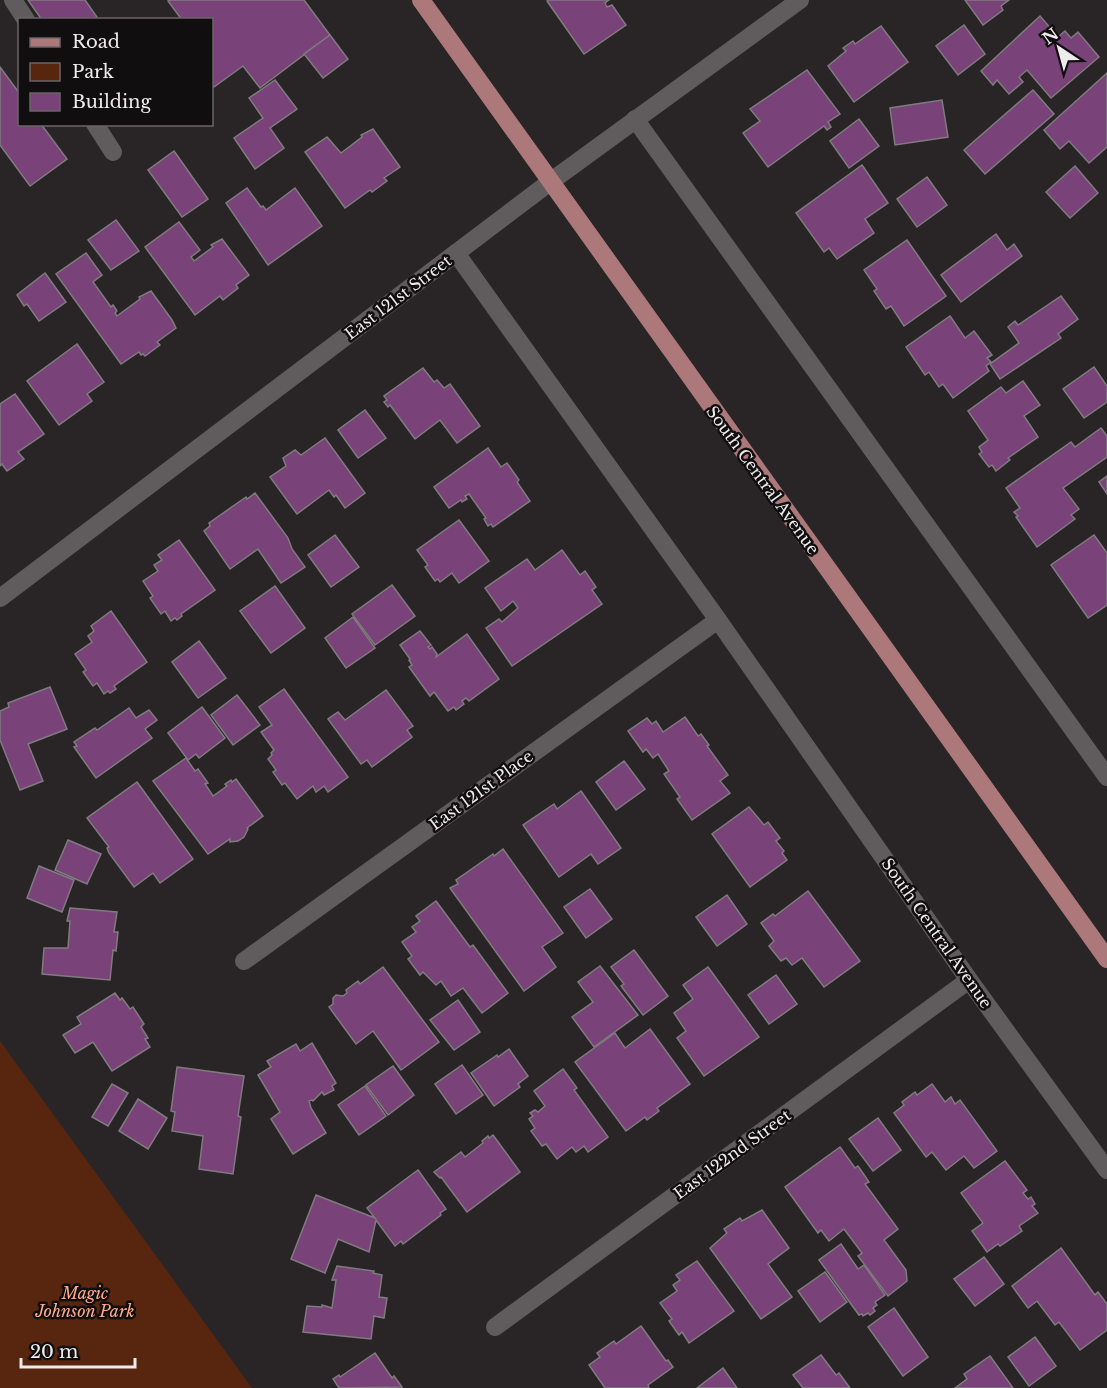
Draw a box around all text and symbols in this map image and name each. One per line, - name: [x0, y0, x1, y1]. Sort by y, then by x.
- legend: [18, 18, 213, 126]
- north arrow: [1029, 18, 1089, 78]
- text: N: [1038, 23, 1062, 48]
- text: Road: [72, 31, 120, 53]
- text: Park: [72, 61, 114, 83]
- text: Building: [72, 91, 151, 113]
- street label: East 121st Street: [341, 250, 455, 344]
- street label: South Central Avenue: [702, 402, 824, 558]
- street label: East 121st Place: [425, 746, 537, 834]
- street label: South Central Avenue: [878, 854, 996, 1012]
- street label: East 122nd Street: [670, 1105, 794, 1203]
- park label: Magic Johnson Park: [35, 1283, 134, 1321]
- scale bar: [21, 1331, 135, 1369]
- text: 20 m: [30, 1341, 78, 1363]

